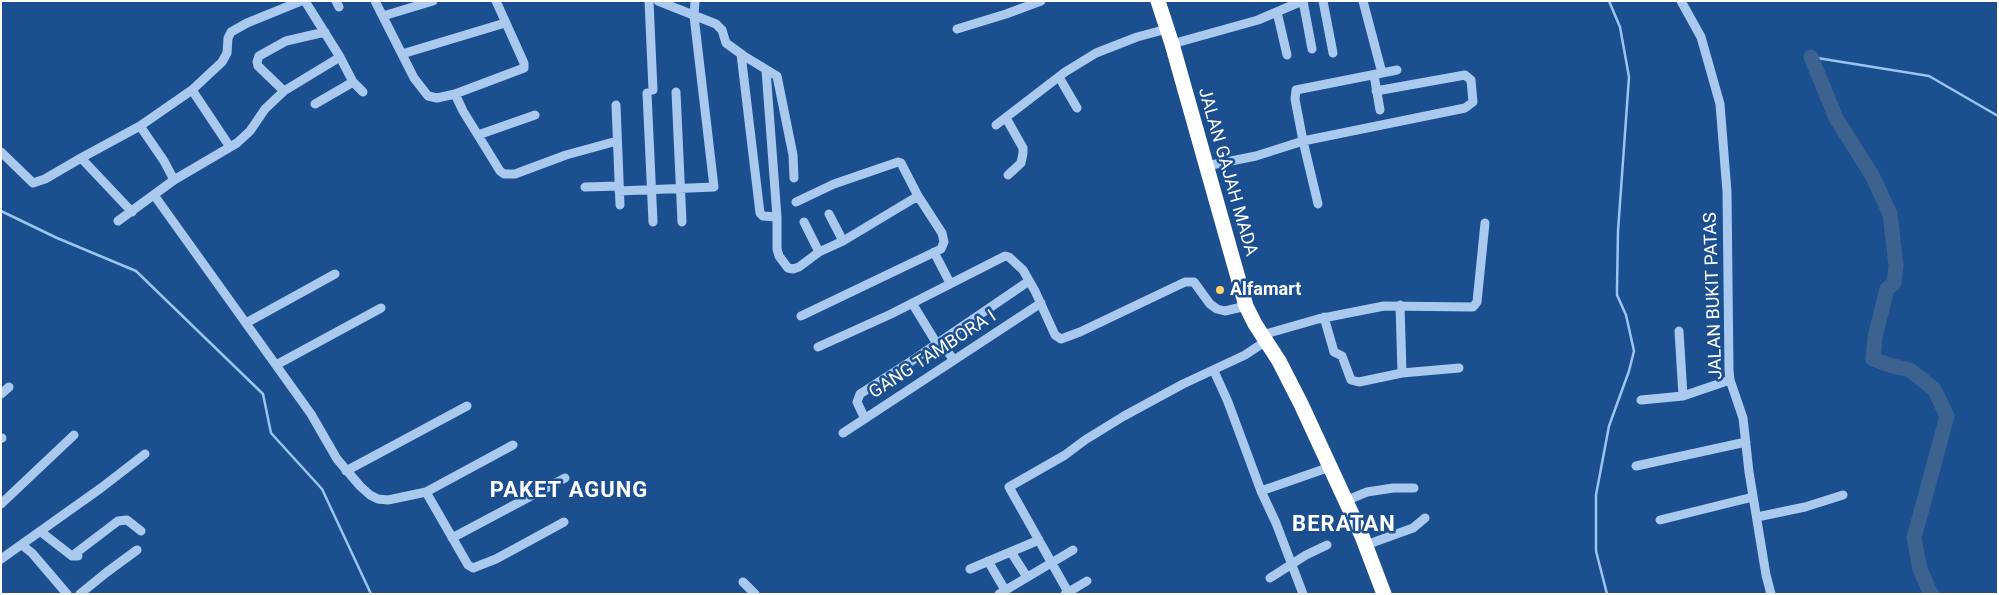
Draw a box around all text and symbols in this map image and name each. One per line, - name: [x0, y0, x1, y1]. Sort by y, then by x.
- street label: JALAN GAJAH MADA: [1193, 85, 1261, 259]
- street label: JALAN BUKIT PATAS: [1700, 212, 1728, 380]
- place label: Alfamart: [1230, 279, 1301, 301]
- marker: Alfamart: [1214, 284, 1226, 296]
- street label: GANG TAMBORA I: [866, 306, 1000, 404]
- district label: PAKET AGUNG: [488, 478, 650, 504]
- district label: BERATAN: [1291, 512, 1397, 538]

